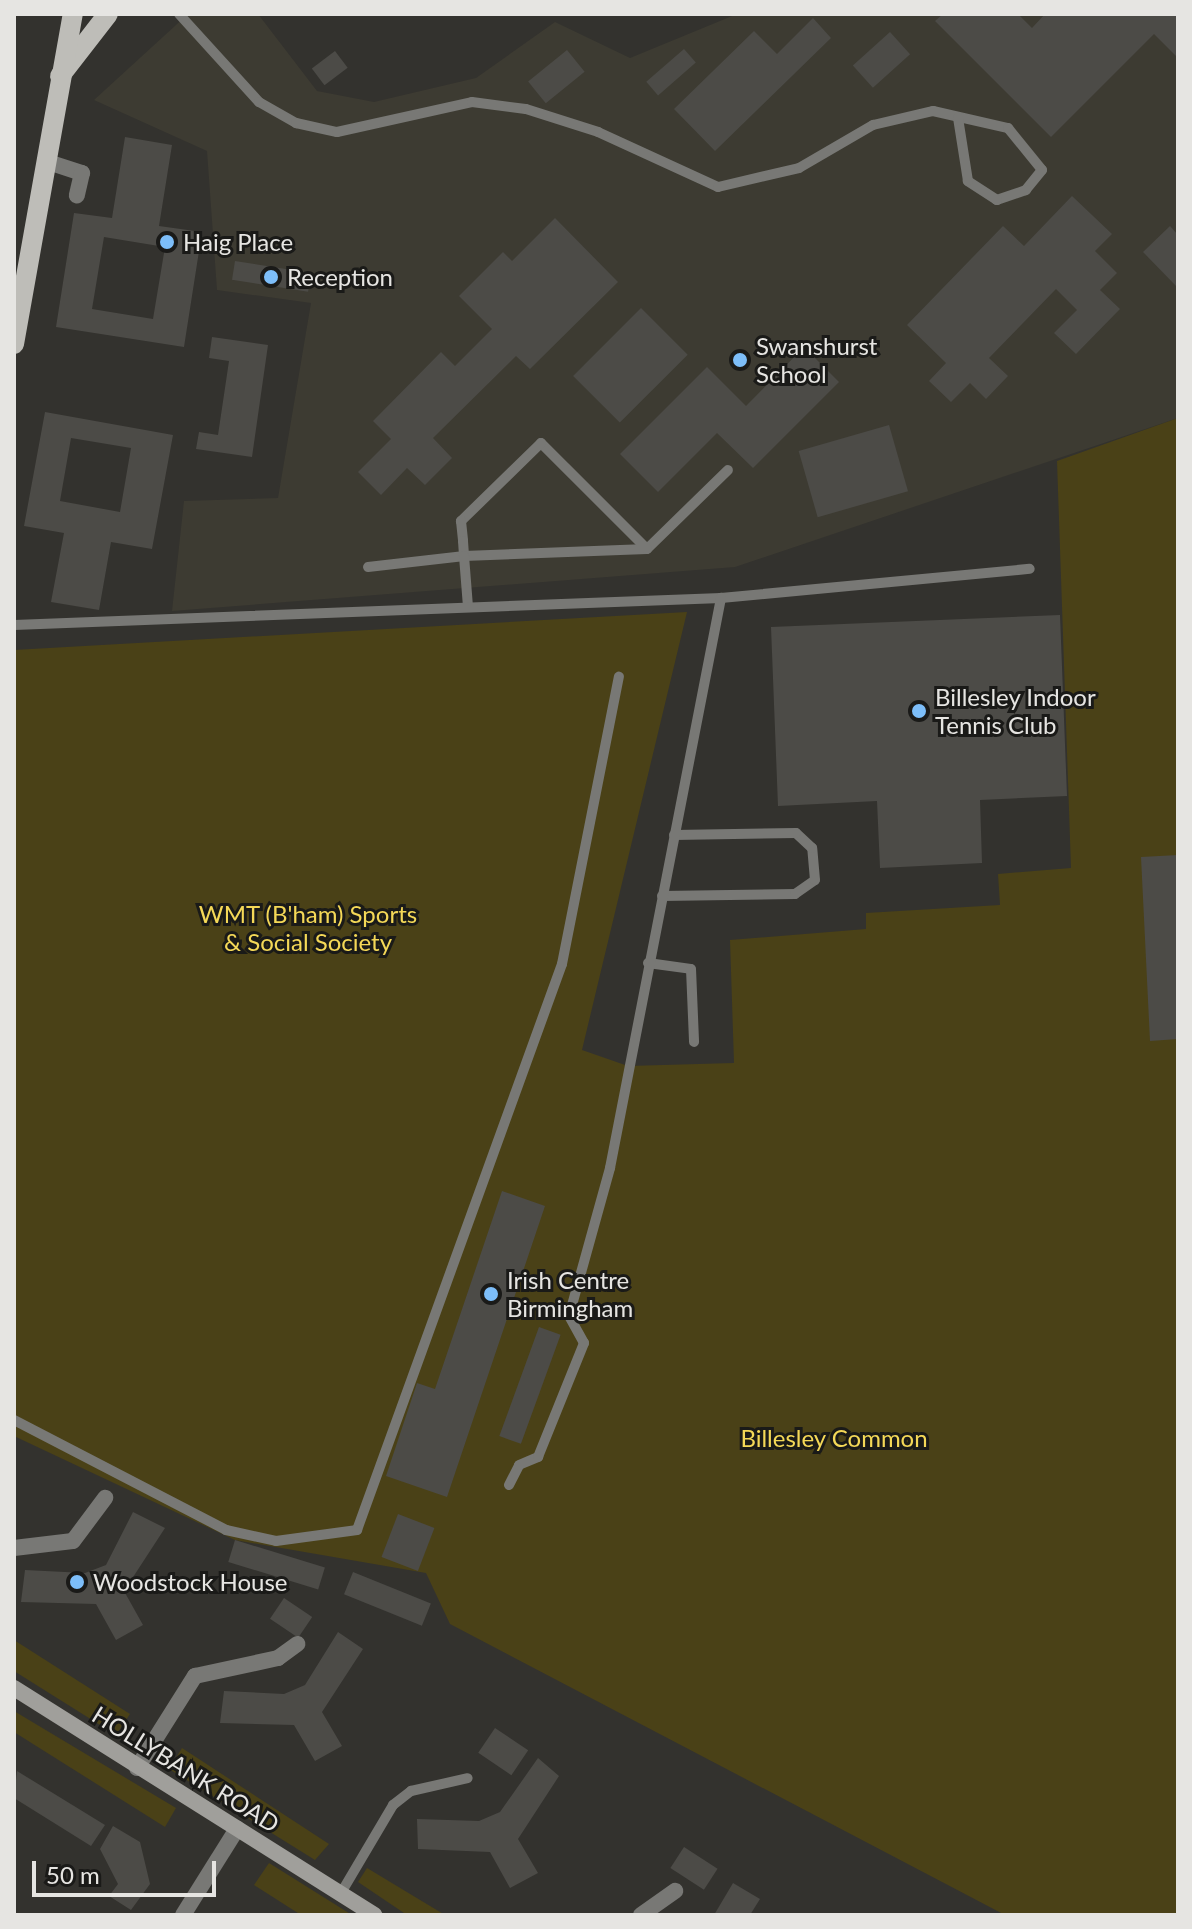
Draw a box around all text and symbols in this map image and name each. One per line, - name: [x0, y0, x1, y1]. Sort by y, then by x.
- place label: Haig Place: [183, 228, 293, 256]
- marker: Haig Place: [158, 233, 176, 251]
- place label: Reception: [287, 263, 393, 291]
- marker: Reception: [262, 268, 280, 286]
- place label: Swanshurst School: [756, 332, 877, 388]
- marker: Swanshurst School: [731, 351, 749, 369]
- place label: Billesley Indoor Tennis Club: [935, 683, 1096, 739]
- marker: Billesley Indoor Tennis Club: [910, 702, 928, 720]
- park label: WMT (B'ham) Sports & Social Society: [198, 900, 418, 956]
- place label: Irish Centre Birmingham: [507, 1266, 633, 1322]
- marker: Irish Centre Birmingham: [482, 1285, 500, 1303]
- park label: Billesley Common: [740, 1424, 928, 1452]
- place label: Woodstock House: [93, 1568, 287, 1596]
- marker: Woodstock House: [68, 1573, 86, 1591]
- street label: HOLLYBANK ROAD: [87, 1700, 285, 1838]
- scale bar: [36, 1845, 220, 1895]
- text: 50 m: [46, 1860, 100, 1889]

